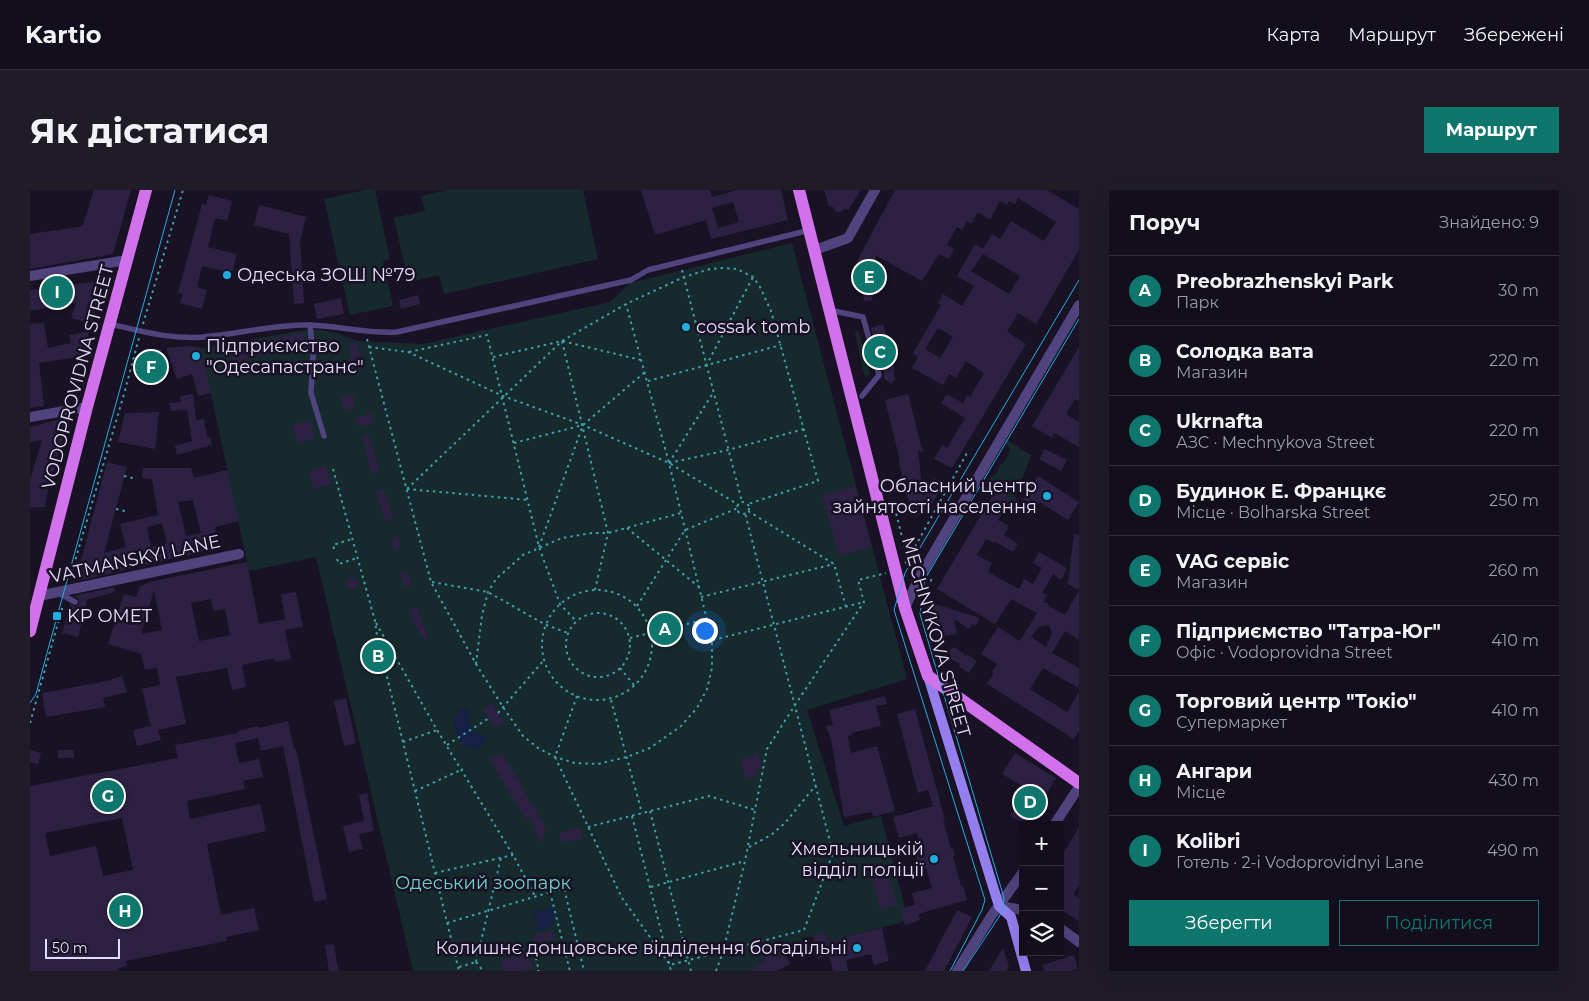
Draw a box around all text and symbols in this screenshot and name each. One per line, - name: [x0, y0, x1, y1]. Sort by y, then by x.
- text: Kartio: [25, 20, 101, 49]
- text: Карта: [1267, 24, 1320, 46]
- text: Маршрут: [1348, 24, 1436, 46]
- text: Збережені: [1464, 24, 1564, 46]
- button: Маршрут: [1424, 107, 1559, 153]
- text: Як дістатися: [30, 109, 270, 152]
- text: Поруч: [1129, 210, 1200, 235]
- text: Знайдено: 9: [1439, 213, 1539, 232]
- pin: E: [853, 258, 885, 296]
- street label: VODOPROVIDNA STREET: [38, 263, 118, 491]
- place label: Одеська ЗОШ №79: [237, 264, 415, 286]
- marker: Одеська ЗОШ №79: [221, 269, 233, 281]
- text: Preobrazhenskyi Park: [1176, 270, 1394, 293]
- pin: I: [41, 273, 73, 311]
- text: A: [1139, 281, 1151, 300]
- text: 30 m: [1498, 281, 1539, 300]
- text: Парк: [1176, 293, 1219, 312]
- place label: cossak tomb: [696, 316, 810, 338]
- marker: cossak tomb: [680, 321, 692, 333]
- pin: C: [864, 333, 896, 371]
- place label: Підприємство "Одесапастранс": [206, 335, 364, 378]
- text: Солодка вата: [1176, 340, 1314, 363]
- pin: F: [135, 348, 167, 386]
- marker: Підприємство "Одесапастранс": [190, 350, 202, 362]
- text: B: [1139, 351, 1151, 370]
- text: 220 m: [1489, 351, 1539, 370]
- text: Магазин: [1176, 363, 1248, 382]
- text: Ukrnafta: [1176, 410, 1263, 433]
- text: C: [1139, 421, 1151, 440]
- text: 220 m: [1489, 421, 1539, 440]
- text: АЗС · Mechnykova Street: [1176, 433, 1375, 452]
- place label: Обласний центр зайнятості населення: [833, 475, 1037, 518]
- text: Будинок Е. Францкє: [1176, 480, 1386, 503]
- marker: Обласний центр зайнятості населення: [1041, 490, 1053, 502]
- text: D: [1138, 491, 1152, 510]
- text: 250 m: [1489, 491, 1539, 510]
- text: Місце · Bolharska Street: [1176, 503, 1370, 522]
- street label: VATMANSKYI LANE: [48, 530, 222, 588]
- street label: MECHNYKOVA STREET: [897, 534, 975, 740]
- text: VAG сервіс: [1176, 550, 1289, 573]
- text: E: [1140, 561, 1150, 580]
- text: 260 m: [1488, 561, 1539, 580]
- text: Магазин: [1176, 573, 1248, 592]
- place label: KP OMET: [67, 605, 153, 627]
- marker: KP OMET: [51, 610, 63, 622]
- pin: A: [649, 610, 681, 648]
- your location: [692, 618, 718, 644]
- text: Підприємство "Татра-Юг": [1176, 620, 1441, 643]
- text: F: [1140, 631, 1150, 650]
- text: 410 m: [1491, 631, 1539, 650]
- pin: B: [362, 637, 394, 675]
- text: Офіс · Vodoprovidna Street: [1176, 643, 1393, 662]
- text: Торговий центр "Токіо": [1176, 690, 1417, 713]
- text: G: [1139, 701, 1151, 720]
- text: 410 m: [1491, 701, 1539, 720]
- text: Супермаркет: [1176, 713, 1287, 732]
- text: Ангари: [1176, 760, 1252, 783]
- text: H: [1139, 771, 1151, 790]
- text: 430 m: [1488, 771, 1539, 790]
- pin: G: [92, 777, 124, 815]
- pin: D: [1014, 783, 1046, 821]
- text: Місце: [1176, 783, 1226, 802]
- map controls: [1019, 821, 1064, 956]
- button: +: [1019, 821, 1064, 866]
- text: Kolibri: [1176, 830, 1240, 853]
- place label: Хмельницькій відділ поліції: [791, 838, 924, 881]
- text: I: [1142, 841, 1148, 860]
- text: 490 m: [1487, 841, 1539, 860]
- marker: Хмельницькій відділ поліції: [928, 853, 940, 865]
- text: Готель · 2-i Vodoprovidnyi Lane: [1176, 853, 1424, 872]
- button: −: [1019, 866, 1064, 911]
- park label: Одеський зоопарк: [395, 872, 572, 894]
- pin: H: [109, 892, 141, 930]
- button: Зберегти: [1129, 900, 1329, 946]
- button: Поділитися: [1339, 900, 1539, 946]
- button: layers: [1019, 911, 1064, 956]
- scale bar: [45, 936, 120, 959]
- place label: Колишнє донцовське відділення богадільні: [435, 937, 847, 959]
- text: 50 m: [52, 939, 88, 957]
- marker: Колишнє донцовське відділення богадільні: [851, 942, 863, 954]

